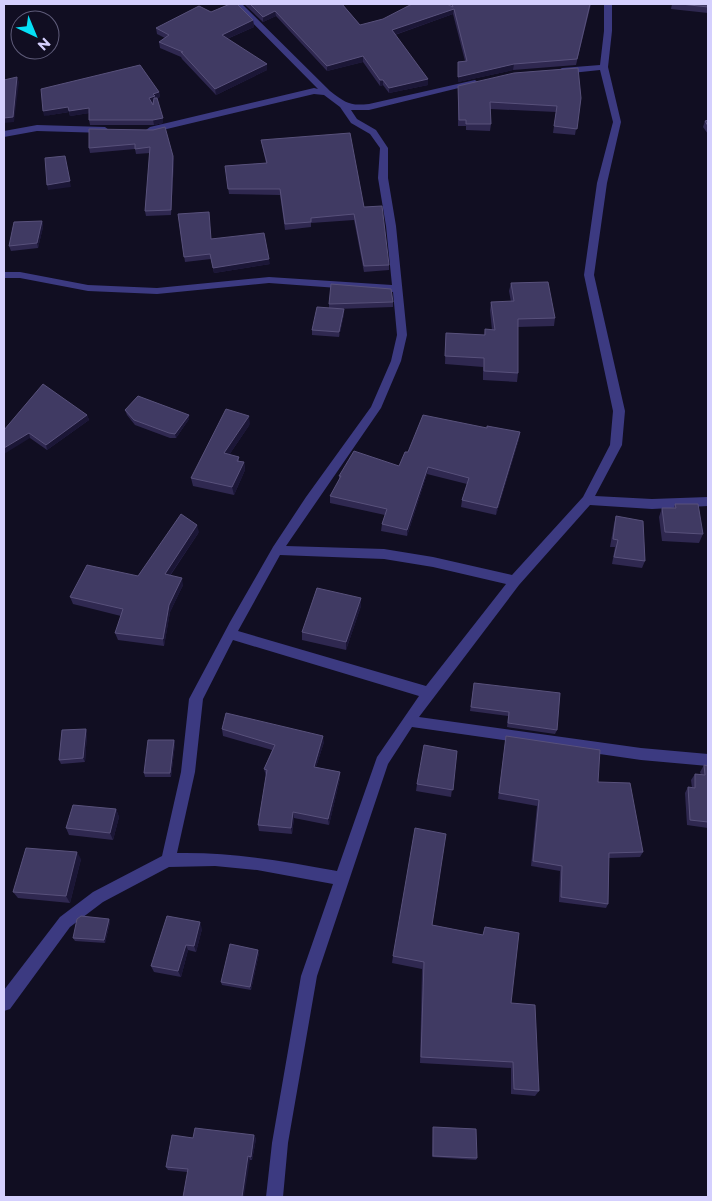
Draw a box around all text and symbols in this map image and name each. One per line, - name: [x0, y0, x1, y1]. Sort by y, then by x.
- north arrow: [10, 10, 60, 60]
- text: N: [34, 34, 54, 55]

